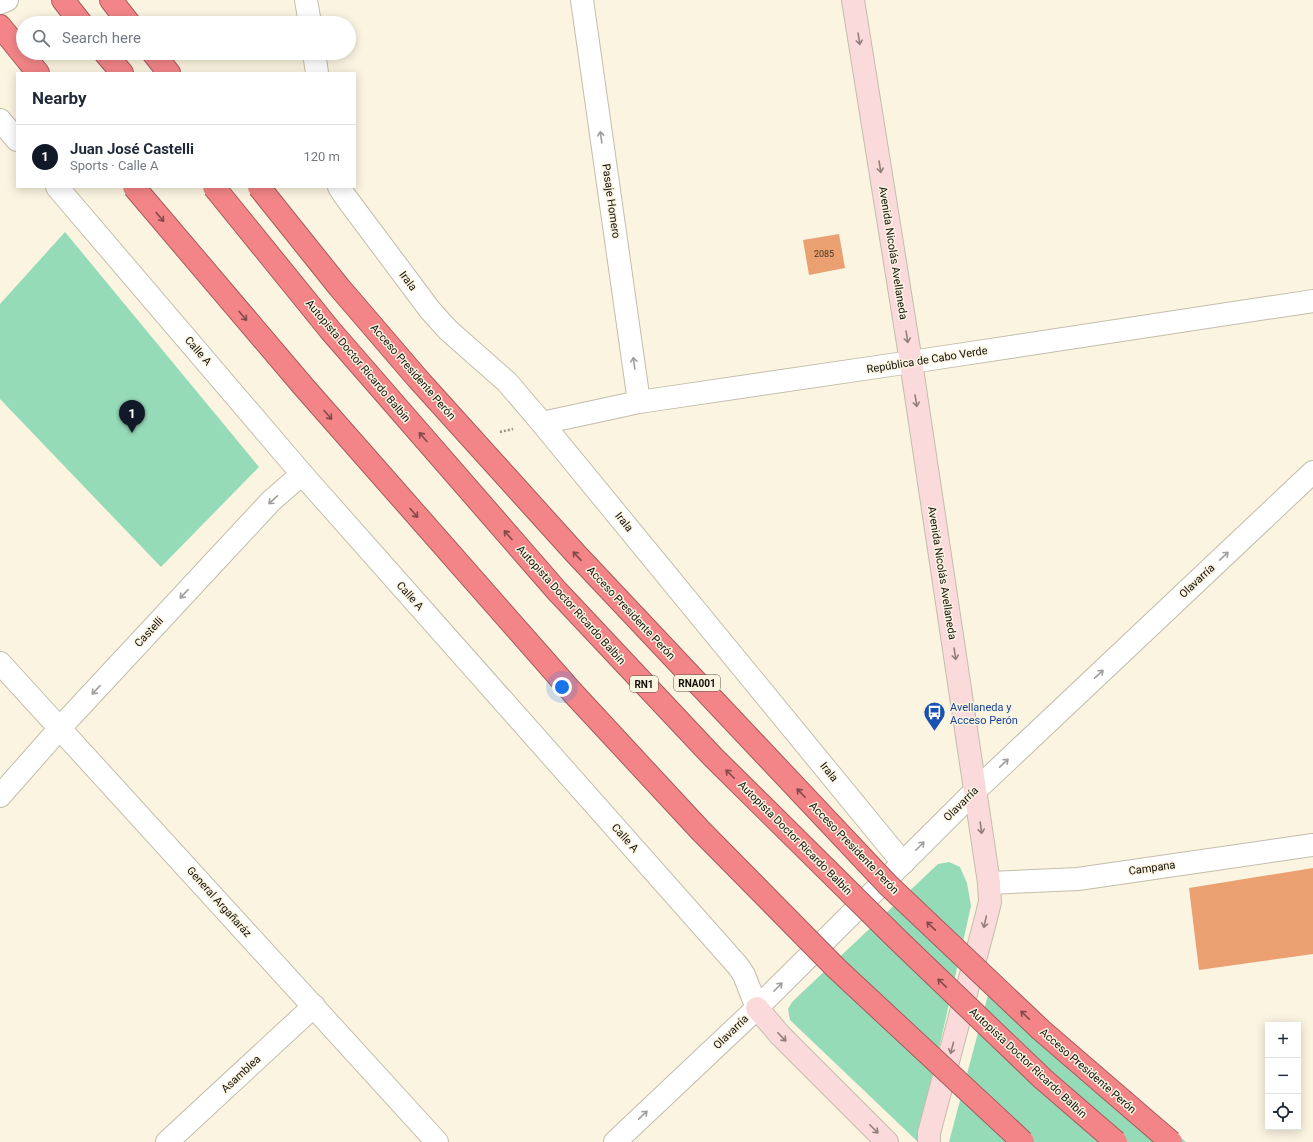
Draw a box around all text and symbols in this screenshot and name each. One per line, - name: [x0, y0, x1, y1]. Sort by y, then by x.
- search box: [16, 16, 356, 60]
- icon: search: [30, 27, 52, 49]
- text: Search here: [62, 29, 141, 47]
- one-way arrow: [855, 32, 863, 45]
- text: Nearby: [32, 88, 87, 108]
- one-way arrow: [597, 131, 605, 144]
- text: Juan José Castelli: [70, 140, 194, 158]
- text: 1: [41, 149, 49, 164]
- text: 120 m: [303, 149, 340, 164]
- text: Sports · Calle A: [70, 158, 158, 173]
- one-way arrow: [876, 160, 884, 173]
- street label: Pasaje Homero: [599, 163, 623, 239]
- street label: Avenida Nicolás Avellaneda: [876, 185, 910, 321]
- one-way arrow: [155, 211, 164, 222]
- house number: 2085: [814, 249, 834, 259]
- street label: Irala: [396, 269, 420, 293]
- street label: Autopista Doctor Ricardo Balbín: [303, 297, 413, 425]
- one-way arrow: [239, 311, 248, 321]
- street label: Acceso Presidente Perón: [368, 321, 458, 423]
- one-way arrow: [903, 330, 911, 343]
- street label: Calle A: [182, 334, 215, 369]
- street label: República de Cabo Verde: [866, 344, 989, 376]
- one-way arrow: [630, 357, 638, 370]
- one-way arrow: [912, 394, 920, 407]
- pin: 1: [119, 400, 145, 433]
- one-way arrow: [323, 410, 332, 420]
- one-way arrow: [418, 432, 428, 442]
- one-way arrow: [268, 495, 278, 504]
- street label: Avenida Nicolás Avellaneda: [925, 505, 959, 641]
- one-way arrow: [409, 507, 418, 518]
- street label: Irala: [612, 510, 636, 534]
- one-way arrow: [504, 530, 513, 541]
- street label: Autopista Doctor Ricardo Balbín: [514, 543, 628, 667]
- one-way arrow: [573, 551, 582, 561]
- one-way arrow: [1219, 551, 1229, 561]
- street label: Olavarría: [1177, 561, 1217, 601]
- street label: Acceso Presidente Perón: [584, 564, 678, 662]
- street label: Calle A: [394, 579, 427, 614]
- one-way arrow: [180, 589, 189, 599]
- street label: Castelli: [132, 614, 166, 650]
- one-way arrow: [951, 647, 959, 660]
- one-way arrow: [1093, 670, 1103, 679]
- road number: RNA001: [674, 675, 720, 691]
- road number: RN1: [630, 676, 658, 692]
- your location: [552, 677, 572, 697]
- one-way arrow: [91, 684, 100, 695]
- bus stop icon: Avellaneda y Acceso Perón: [921, 700, 947, 733]
- place label: Avellaneda y Acceso Perón: [950, 701, 1018, 727]
- one-way arrow: [999, 758, 1009, 768]
- street label: Irala: [817, 760, 841, 784]
- one-way arrow: [725, 769, 735, 779]
- street label: Autopista Doctor Ricardo Balbín: [735, 778, 855, 898]
- street label: Olavarría: [941, 784, 981, 824]
- one-way arrow: [796, 788, 806, 798]
- street label: Acceso Presidente Perón: [807, 799, 901, 897]
- street label: Calle A: [609, 821, 642, 856]
- one-way arrow: [977, 821, 985, 834]
- one-way arrow: [915, 841, 925, 851]
- street label: Campana: [1128, 858, 1176, 878]
- street label: General Argañaráz: [184, 864, 254, 940]
- one-way arrow: [981, 915, 989, 928]
- one-way arrow: [926, 921, 936, 931]
- one-way arrow: [938, 979, 948, 988]
- one-way arrow: [773, 982, 783, 991]
- street label: Autopista Doctor Ricardo Balbín: [967, 1005, 1089, 1121]
- one-way arrow: [1020, 1011, 1031, 1020]
- street label: Olavarría: [711, 1012, 751, 1052]
- map controls: [1265, 1022, 1301, 1130]
- button: +: [1265, 1022, 1301, 1058]
- street label: Acceso Presidente Perón: [1037, 1026, 1139, 1116]
- one-way arrow: [777, 1032, 787, 1042]
- one-way arrow: [948, 1041, 955, 1054]
- street label: Asamblea: [219, 1052, 263, 1096]
- button: −: [1265, 1058, 1301, 1094]
- button: locate: [1265, 1094, 1301, 1130]
- one-way arrow: [638, 1111, 648, 1120]
- one-way arrow: [869, 1124, 879, 1134]

